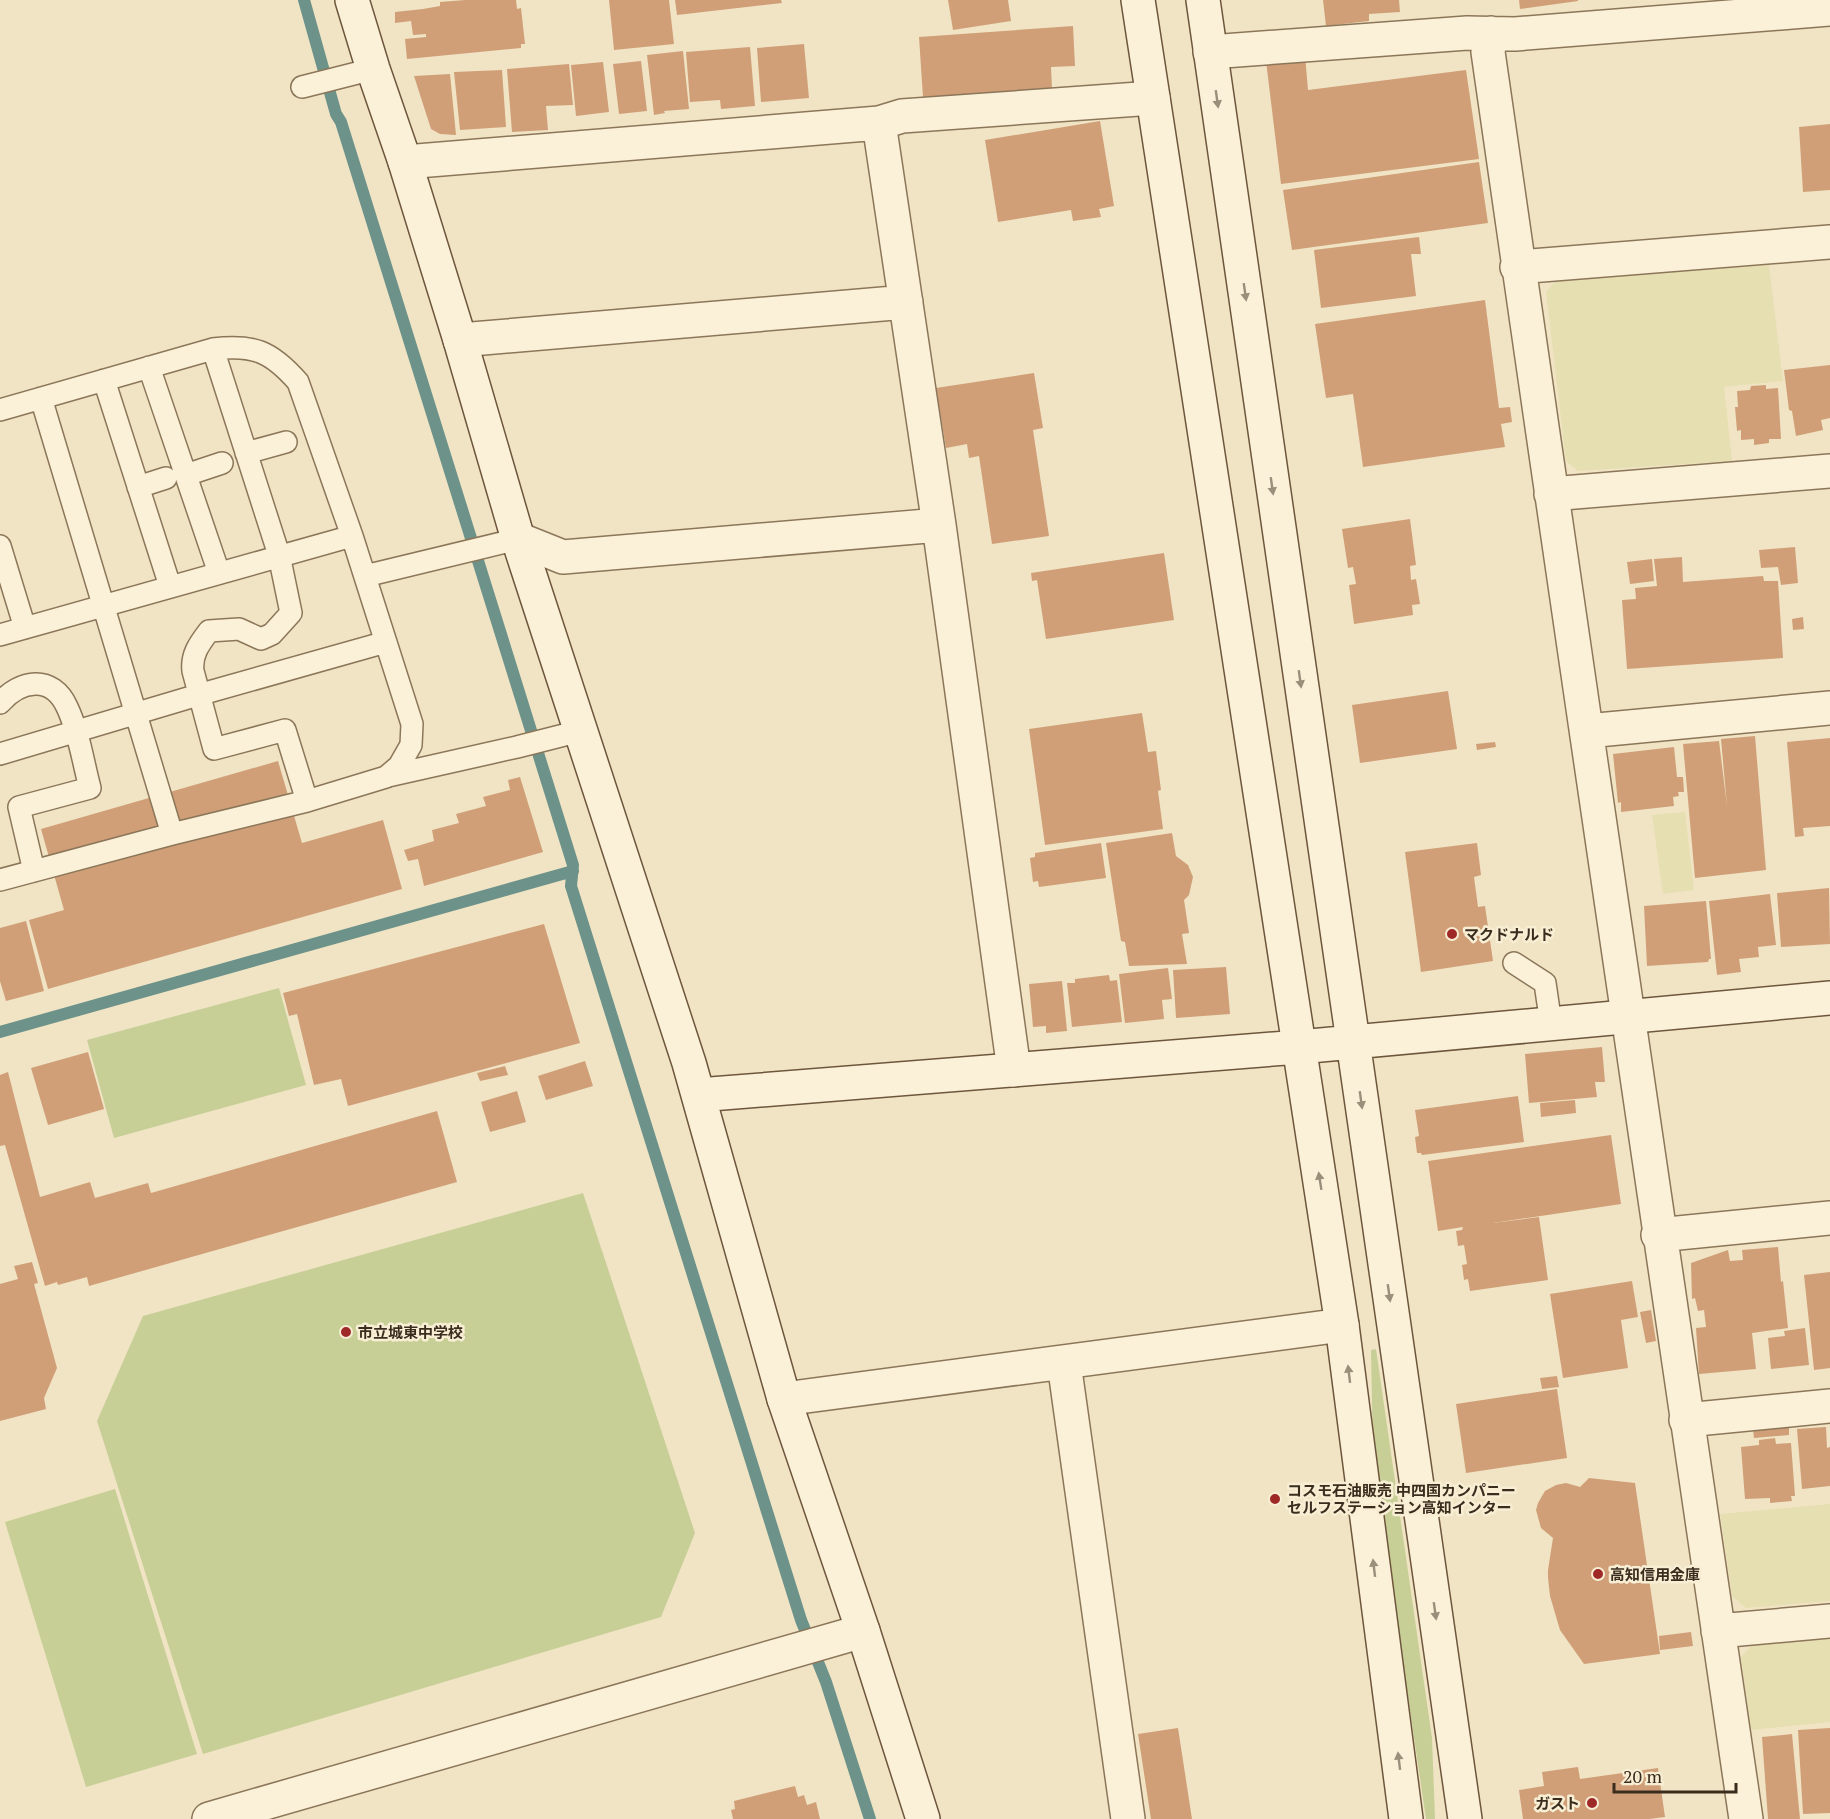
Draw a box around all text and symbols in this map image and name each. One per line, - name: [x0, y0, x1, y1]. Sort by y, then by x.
- one-way arrow: [1213, 90, 1222, 109]
- one-way arrow: [1240, 283, 1249, 302]
- one-way arrow: [1268, 476, 1277, 495]
- one-way arrow: [1296, 669, 1305, 688]
- place label: マクドナルド: [1464, 924, 1554, 944]
- marker: マクドナルド: [1445, 927, 1459, 941]
- one-way arrow: [1356, 1091, 1365, 1110]
- one-way arrow: [1315, 1172, 1324, 1191]
- one-way arrow: [1384, 1284, 1393, 1303]
- place label: 市立城東中学校: [358, 1322, 463, 1342]
- marker: 市立城東中学校: [339, 1325, 353, 1339]
- one-way arrow: [1344, 1365, 1353, 1384]
- place label: コスモ石油販売 中四国カンパニー セルフステーション高知インター: [1287, 1480, 1516, 1517]
- marker: コスモ石油販売 中四国カンパニー セルフステーション高知インター: [1268, 1492, 1282, 1506]
- one-way arrow: [1369, 1558, 1378, 1577]
- place label: 高知信用金庫: [1610, 1564, 1700, 1584]
- marker: 高知信用金庫: [1591, 1567, 1605, 1581]
- one-way arrow: [1430, 1602, 1439, 1621]
- one-way arrow: [1394, 1751, 1403, 1770]
- scale bar: [1614, 1756, 1736, 1794]
- text: 20 m: [1623, 1764, 1663, 1788]
- place label: ガスト: [1535, 1793, 1580, 1813]
- marker: ガスト: [1585, 1796, 1599, 1810]

